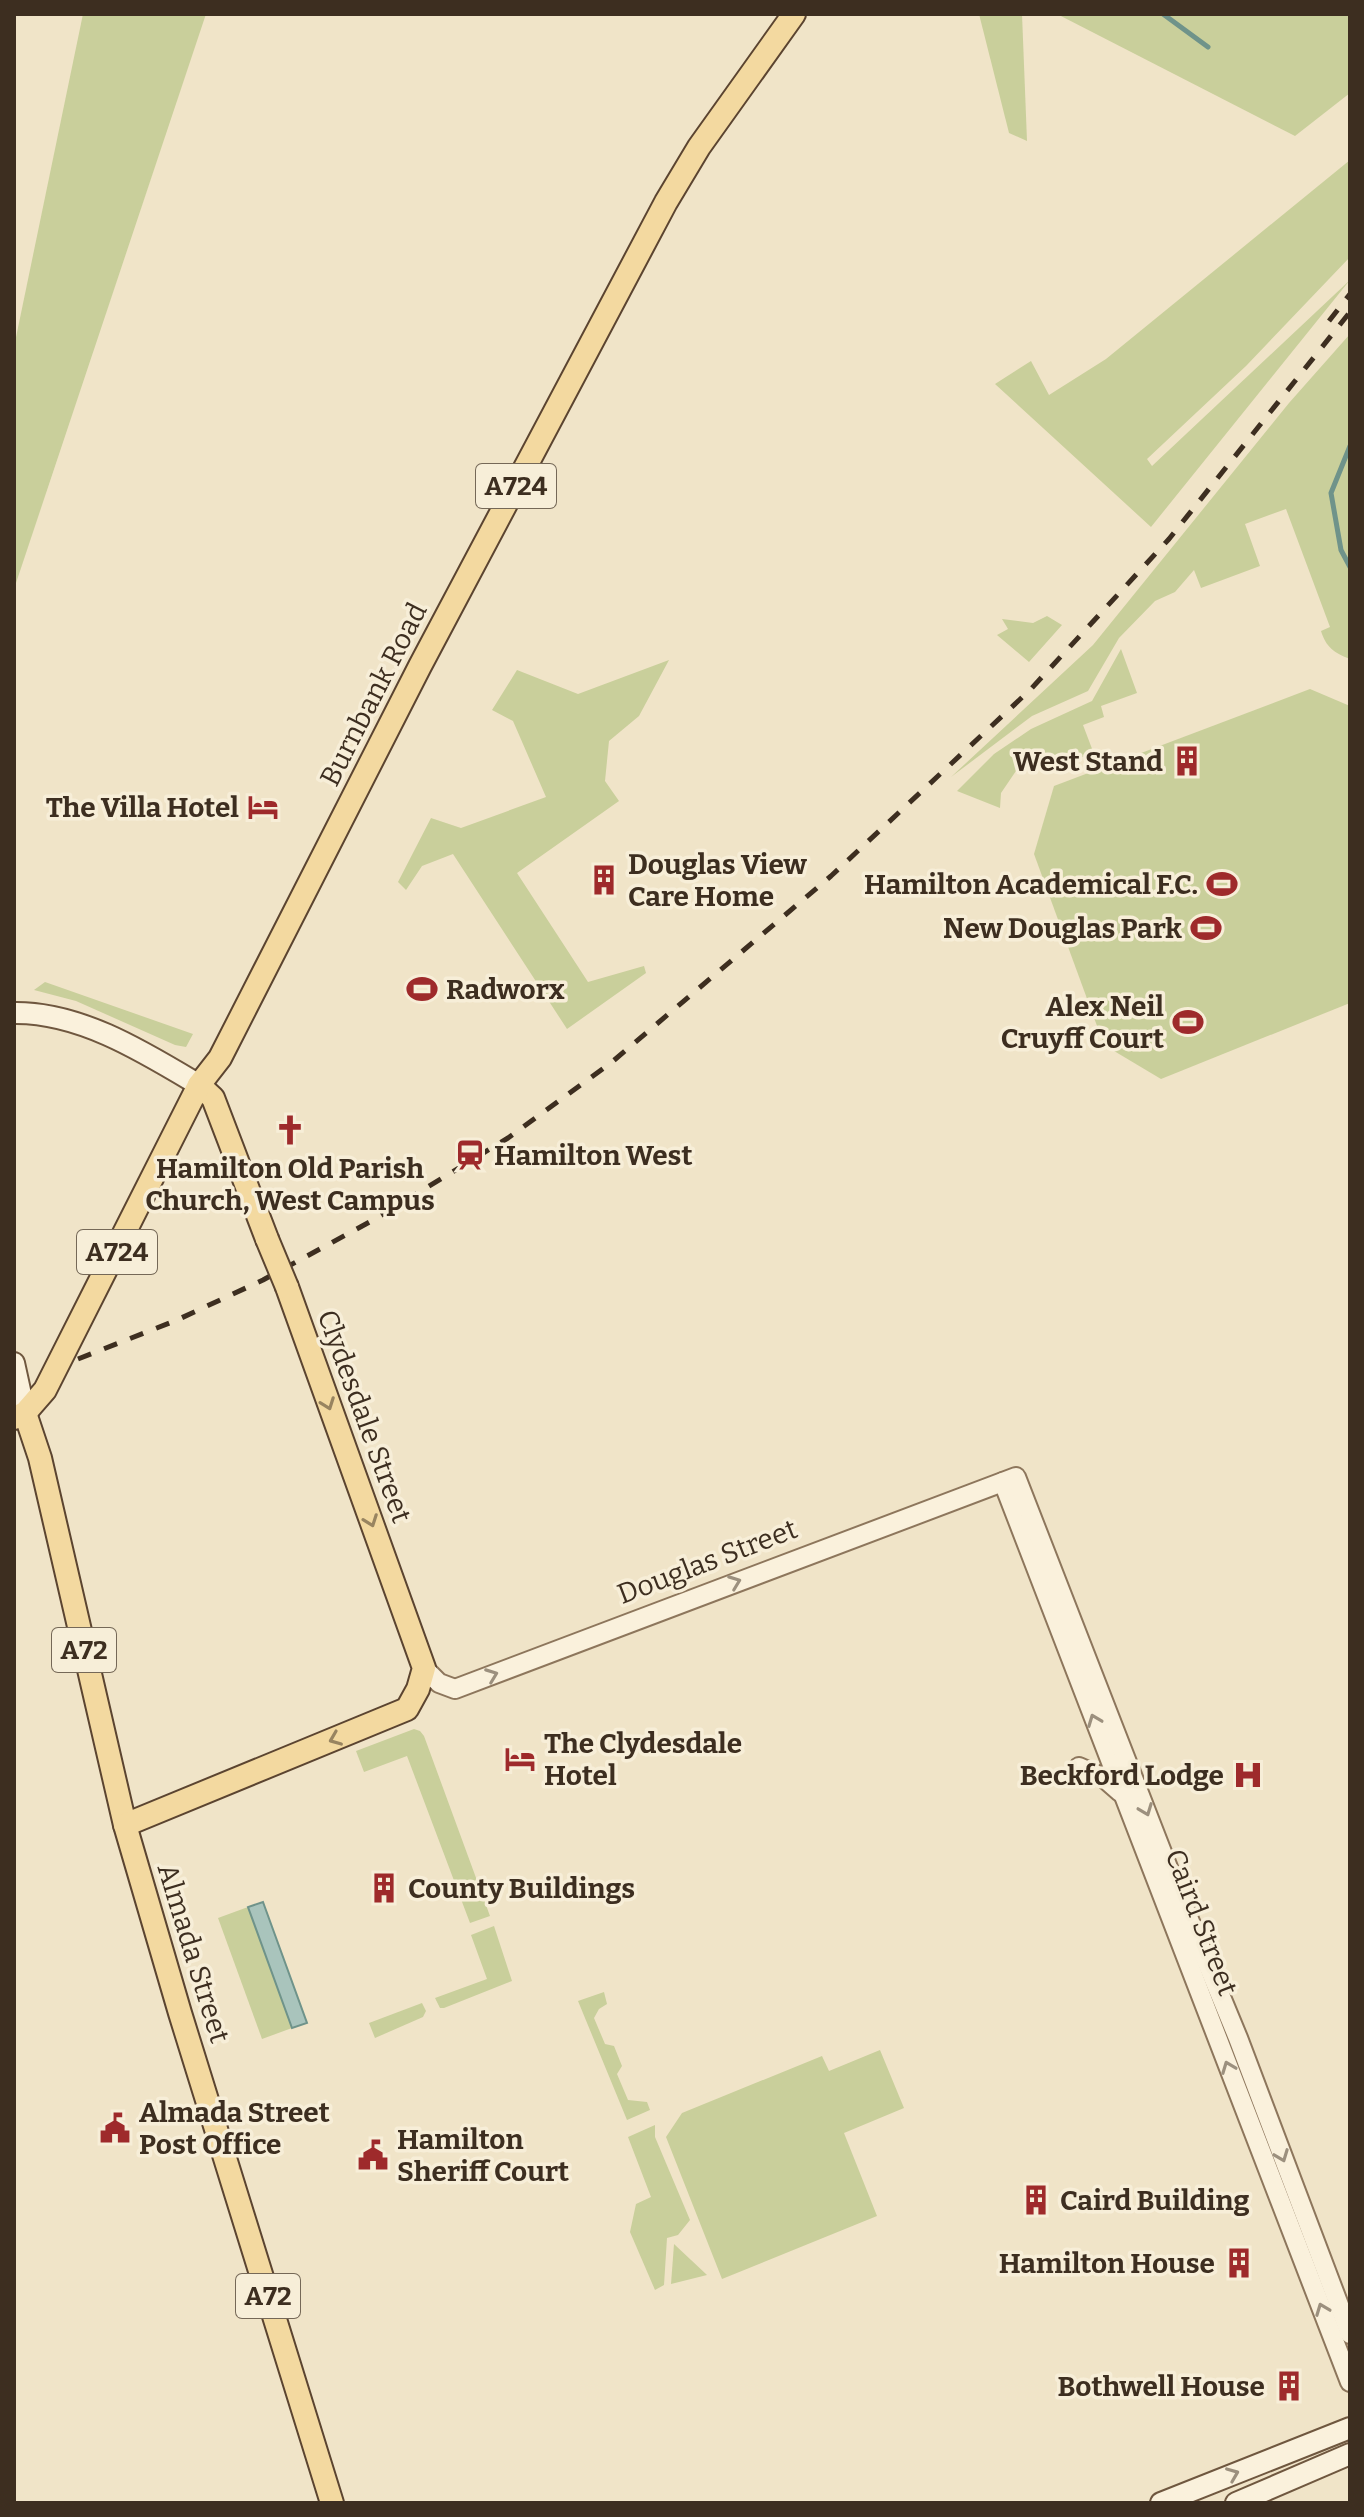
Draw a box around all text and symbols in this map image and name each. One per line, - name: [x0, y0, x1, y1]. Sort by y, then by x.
- road number: A724: [476, 464, 556, 508]
- street label: Burnbank Road: [313, 597, 434, 791]
- building icon: West Stand: [1170, 744, 1204, 778]
- place label: West Stand: [1013, 745, 1163, 778]
- hotel icon: The Villa Hotel: [246, 790, 280, 824]
- place label: The Villa Hotel: [46, 791, 239, 824]
- place label: Douglas View Care Home: [628, 848, 807, 913]
- building icon: Douglas View Care Home: [587, 863, 621, 897]
- sports icon: Hamilton Academical F.C.: [1205, 867, 1239, 901]
- place label: Hamilton Academical F.C.: [864, 868, 1198, 901]
- sports icon: New Douglas Park: [1189, 911, 1223, 945]
- place label: New Douglas Park: [943, 912, 1182, 945]
- sports icon: Radworx: [405, 972, 439, 1006]
- place label: Radworx: [446, 973, 565, 1006]
- place label: Alex Neil Cruyff Court: [1001, 990, 1164, 1055]
- sports icon: Alex Neil Cruyff Court: [1171, 1005, 1205, 1039]
- church icon: Hamilton Old Parish Church, West Campus: [273, 1113, 307, 1147]
- station icon: Hamilton West: [453, 1138, 487, 1172]
- place label: Hamilton West: [494, 1139, 692, 1172]
- place label: Hamilton Old Parish Church, West Campus: [145, 1152, 435, 1217]
- road number: A724: [77, 1230, 157, 1274]
- street label: Clydesdale Street: [311, 1305, 418, 1527]
- one-way arrow: [318, 1397, 335, 1411]
- street label: Douglas Street: [613, 1512, 802, 1611]
- one-way arrow: [361, 1514, 378, 1528]
- one-way arrow: [728, 1575, 742, 1592]
- road number: A72: [52, 1628, 116, 1672]
- one-way arrow: [484, 1668, 498, 1685]
- one-way arrow: [1087, 1714, 1104, 1728]
- place label: The Clydesdale Hotel: [544, 1727, 742, 1792]
- one-way arrow: [329, 1729, 343, 1745]
- hotel icon: The Clydesdale Hotel: [503, 1742, 537, 1776]
- hospital icon: Beckford Lodge: [1231, 1758, 1265, 1792]
- place label: Beckford Lodge: [1020, 1759, 1224, 1792]
- one-way arrow: [1136, 1802, 1153, 1816]
- street label: Caird Street: [1159, 1844, 1245, 2000]
- street label: Almada Street: [151, 1859, 236, 2047]
- building icon: County Buildings: [367, 1871, 401, 1905]
- place label: County Buildings: [408, 1872, 635, 1905]
- one-way arrow: [1221, 2061, 1238, 2075]
- place label: Almada Street Post Office: [139, 2096, 330, 2161]
- public building icon: Almada Street Post Office: [98, 2111, 132, 2145]
- place label: Hamilton Sheriff Court: [397, 2123, 569, 2188]
- public building icon: Hamilton Sheriff Court: [356, 2138, 390, 2172]
- one-way arrow: [1272, 2148, 1289, 2162]
- building icon: Caird Building: [1019, 2183, 1053, 2217]
- place label: Caird Building: [1060, 2184, 1250, 2217]
- building icon: Hamilton House: [1222, 2246, 1256, 2280]
- place label: Hamilton House: [999, 2247, 1215, 2280]
- road number: A72: [236, 2274, 300, 2318]
- one-way arrow: [1315, 2303, 1332, 2317]
- building icon: Bothwell House: [1272, 2369, 1306, 2403]
- place label: Bothwell House: [1057, 2370, 1265, 2403]
- one-way arrow: [1225, 2467, 1239, 2484]

